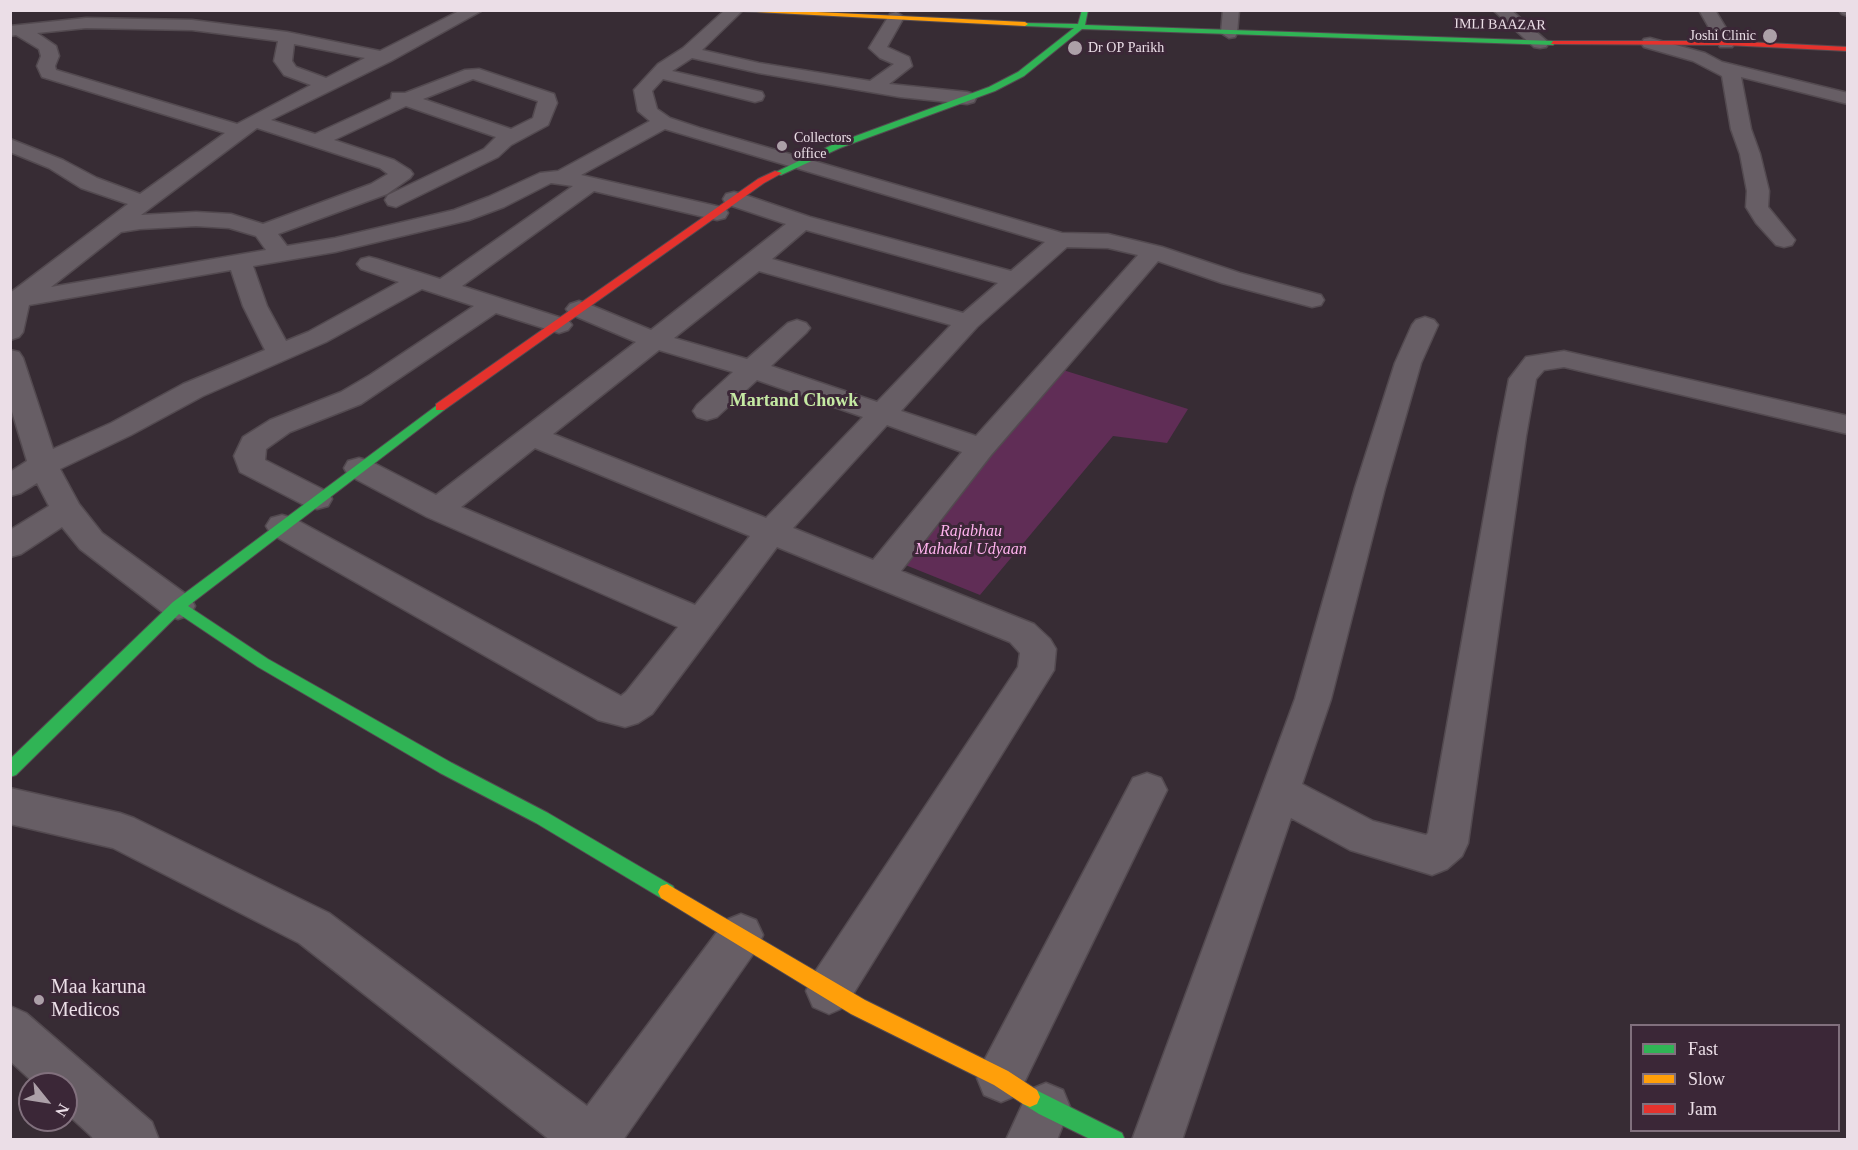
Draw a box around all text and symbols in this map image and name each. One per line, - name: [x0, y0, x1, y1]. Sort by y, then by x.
- street label: IMLI BAAZAR: [1457, 16, 1543, 34]
- marker: Joshi Clinic: [1761, 27, 1779, 45]
- place label: Joshi Clinic: [1686, 28, 1756, 44]
- marker: Dr OP Parikh: [1066, 39, 1084, 57]
- place label: Dr OP Parikh: [1088, 40, 1173, 56]
- place label: Collectors office: [794, 130, 859, 162]
- marker: Collectors office: [775, 139, 789, 153]
- district label: Martand Chowk: [723, 390, 865, 412]
- park label: Rajabhau Mahakal Udyaan: [908, 522, 1034, 560]
- place label: Maa karuna Medicos: [51, 976, 163, 1023]
- marker: Maa karuna Medicos: [32, 993, 46, 1007]
- legend: [1630, 1024, 1840, 1132]
- text: Fast: [1688, 1039, 1718, 1059]
- text: Slow: [1688, 1069, 1725, 1089]
- north arrow: [18, 1072, 78, 1132]
- text: Jam: [1688, 1099, 1717, 1119]
- text: N: [52, 1101, 73, 1120]

